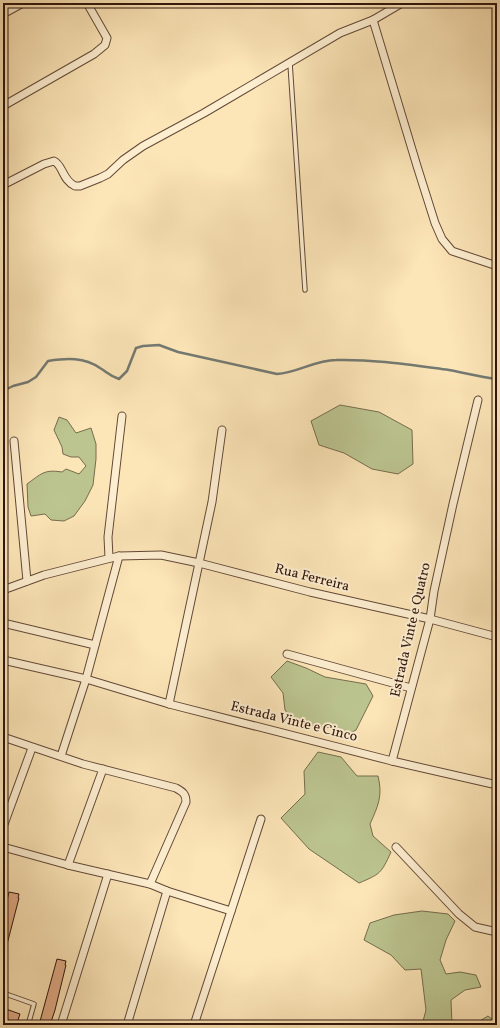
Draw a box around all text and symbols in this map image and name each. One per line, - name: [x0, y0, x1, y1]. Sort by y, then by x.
- street label: Rua Ferreira: [273, 560, 351, 596]
- street label: Estrada Vinte e Quatro: [386, 561, 436, 699]
- street label: Estrada Vinte e Cinco: [229, 697, 359, 747]

